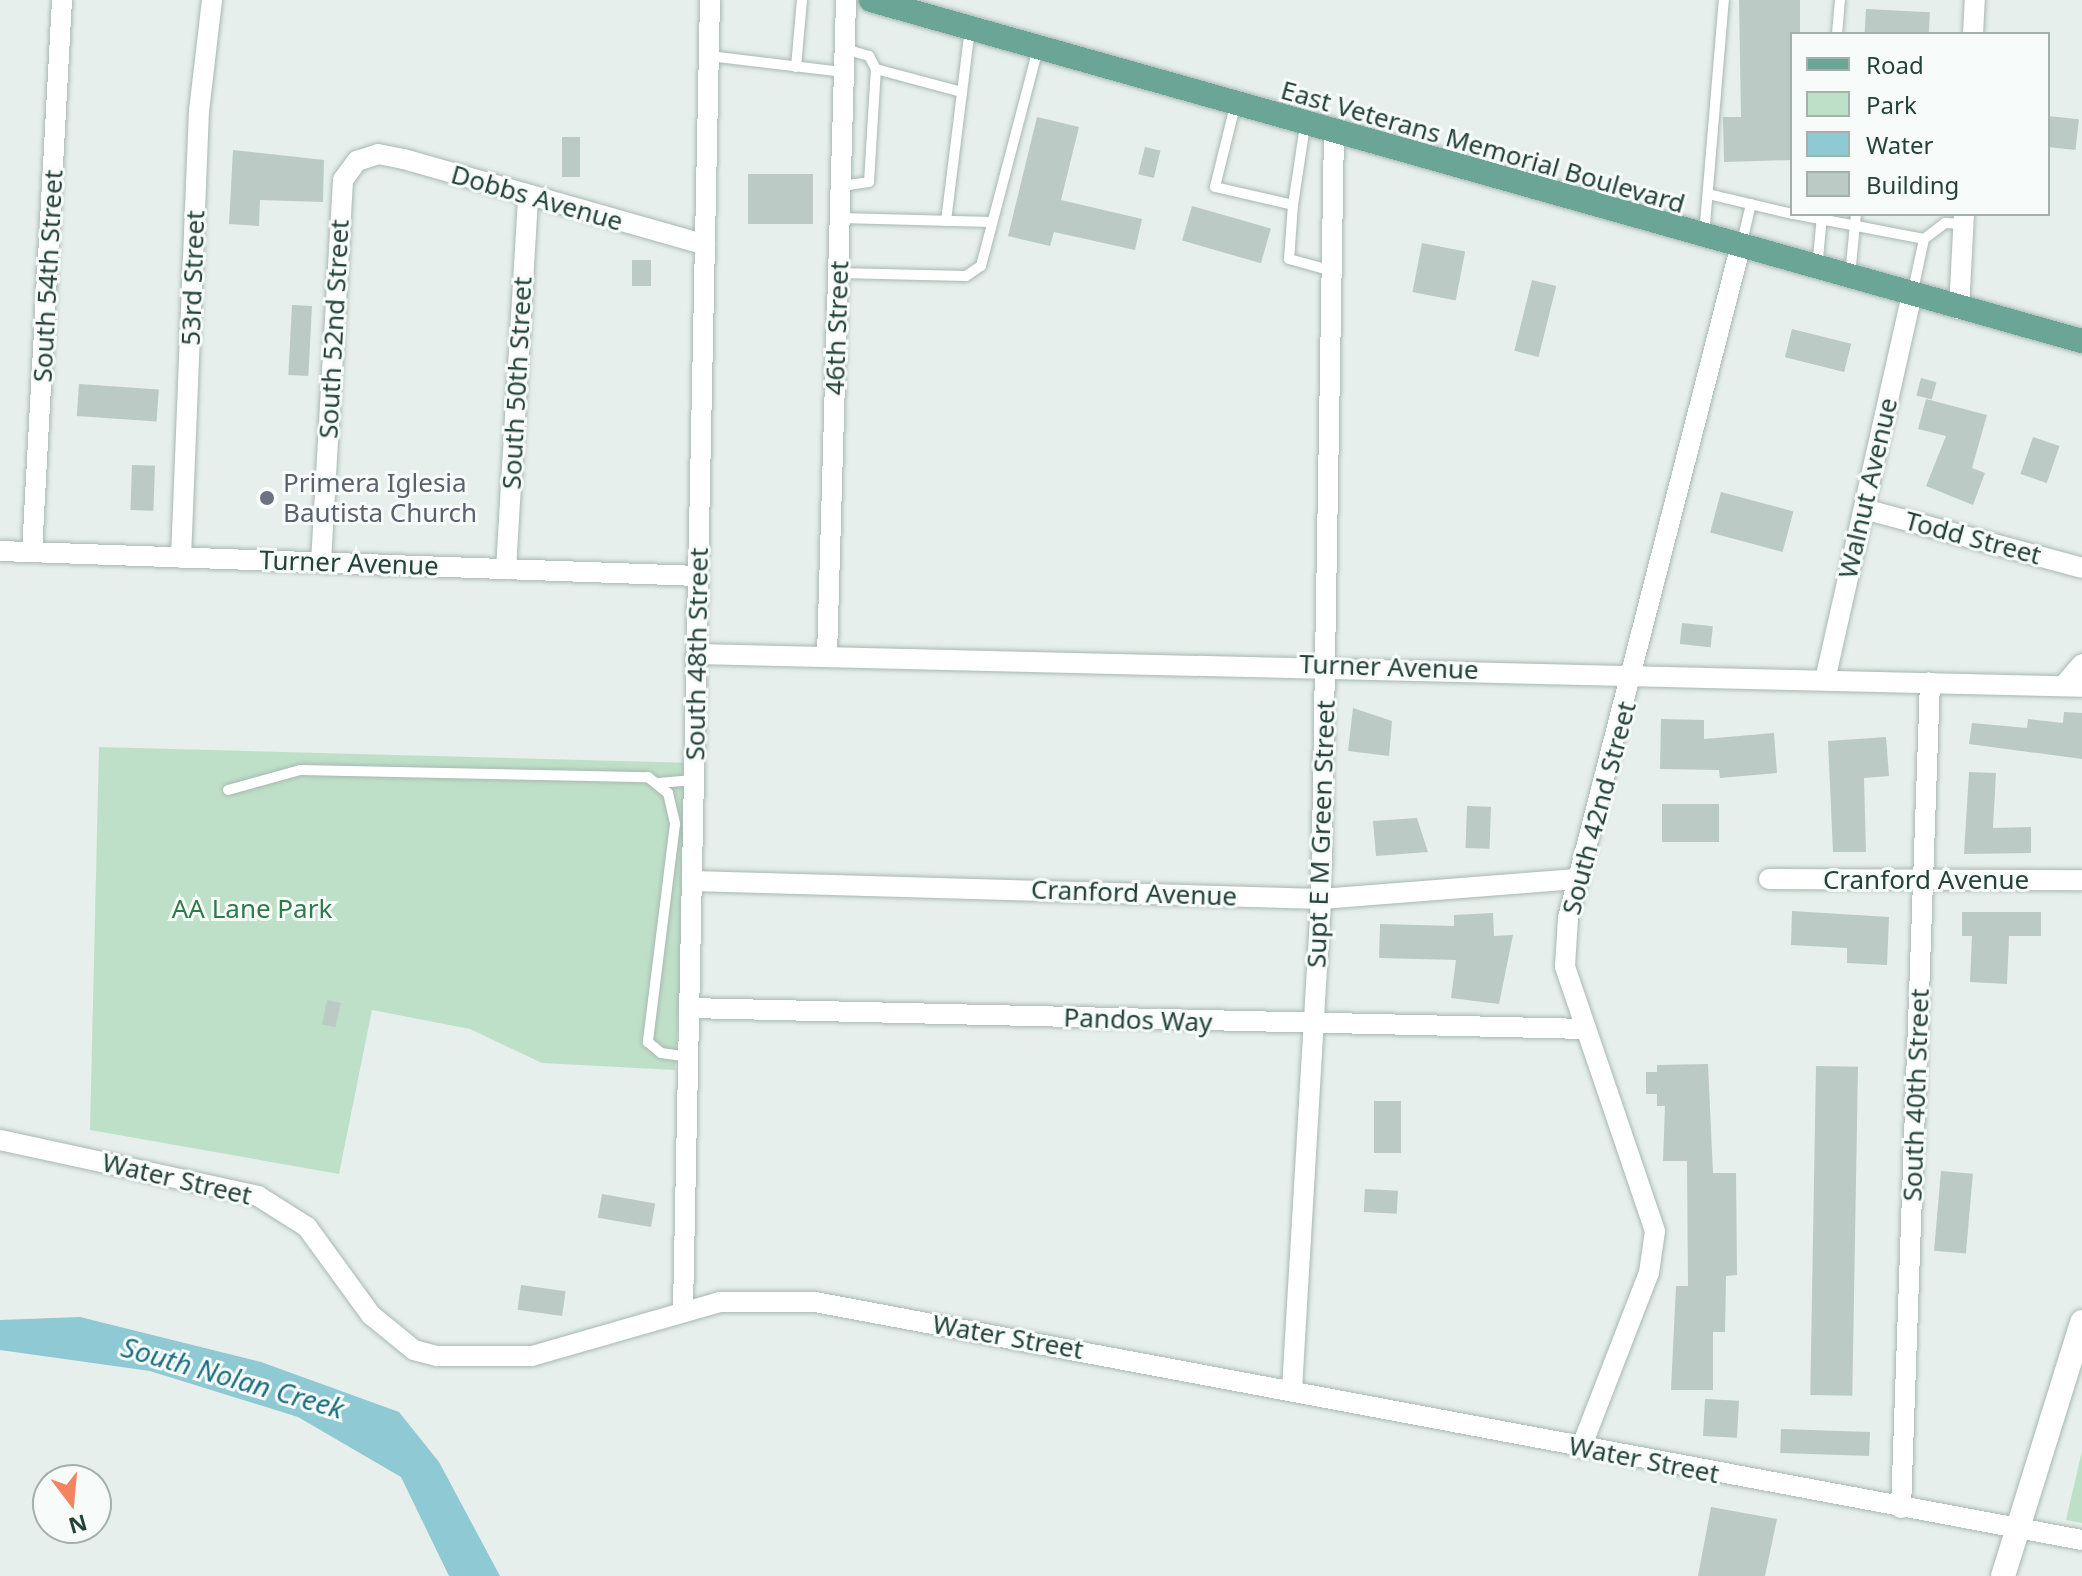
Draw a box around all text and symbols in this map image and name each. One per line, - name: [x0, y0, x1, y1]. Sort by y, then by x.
- legend: [1790, 32, 2050, 216]
- text: Road: [1866, 48, 1924, 81]
- street label: East Veterans Memorial Boulevard: [1277, 74, 1689, 220]
- text: Park: [1866, 88, 1917, 121]
- text: Water: [1866, 128, 1933, 161]
- street label: Dobbs Avenue: [448, 159, 626, 237]
- text: Building: [1866, 168, 1959, 201]
- street label: South 54th Street: [27, 169, 69, 383]
- street label: 53rd Street: [175, 210, 211, 346]
- street label: South 52nd Street: [313, 219, 355, 439]
- street label: 46th Street: [819, 260, 855, 396]
- street label: South 50th Street: [496, 276, 538, 490]
- street label: Walnut Avenue: [1832, 395, 1904, 581]
- place label: Primera Iglesia Bautista Church: [283, 467, 477, 528]
- marker: Primera Iglesia Bautista Church: [258, 489, 276, 507]
- street label: Todd Street: [1901, 505, 2045, 571]
- street label: Turner Avenue: [259, 544, 439, 582]
- street label: South 48th Street: [680, 547, 714, 761]
- street label: Turner Avenue: [1299, 648, 1479, 686]
- street label: South 42nd Street: [1556, 698, 1642, 918]
- street label: Supt E M Green Street: [1301, 700, 1341, 968]
- street label: Cranford Avenue: [1823, 864, 2029, 896]
- street label: Cranford Avenue: [1030, 874, 1238, 912]
- park label: AA Lane Park: [172, 893, 332, 925]
- street label: South 40th Street: [1897, 988, 1935, 1202]
- street label: Pandos Way: [1063, 1002, 1213, 1038]
- street label: Water Street: [99, 1147, 255, 1211]
- street label: Water Street: [930, 1308, 1086, 1366]
- water label: South Nolan Creek: [118, 1329, 348, 1425]
- street label: Water Street: [1566, 1430, 1722, 1490]
- north arrow: [32, 1464, 112, 1544]
- text: N: [65, 1508, 91, 1542]

